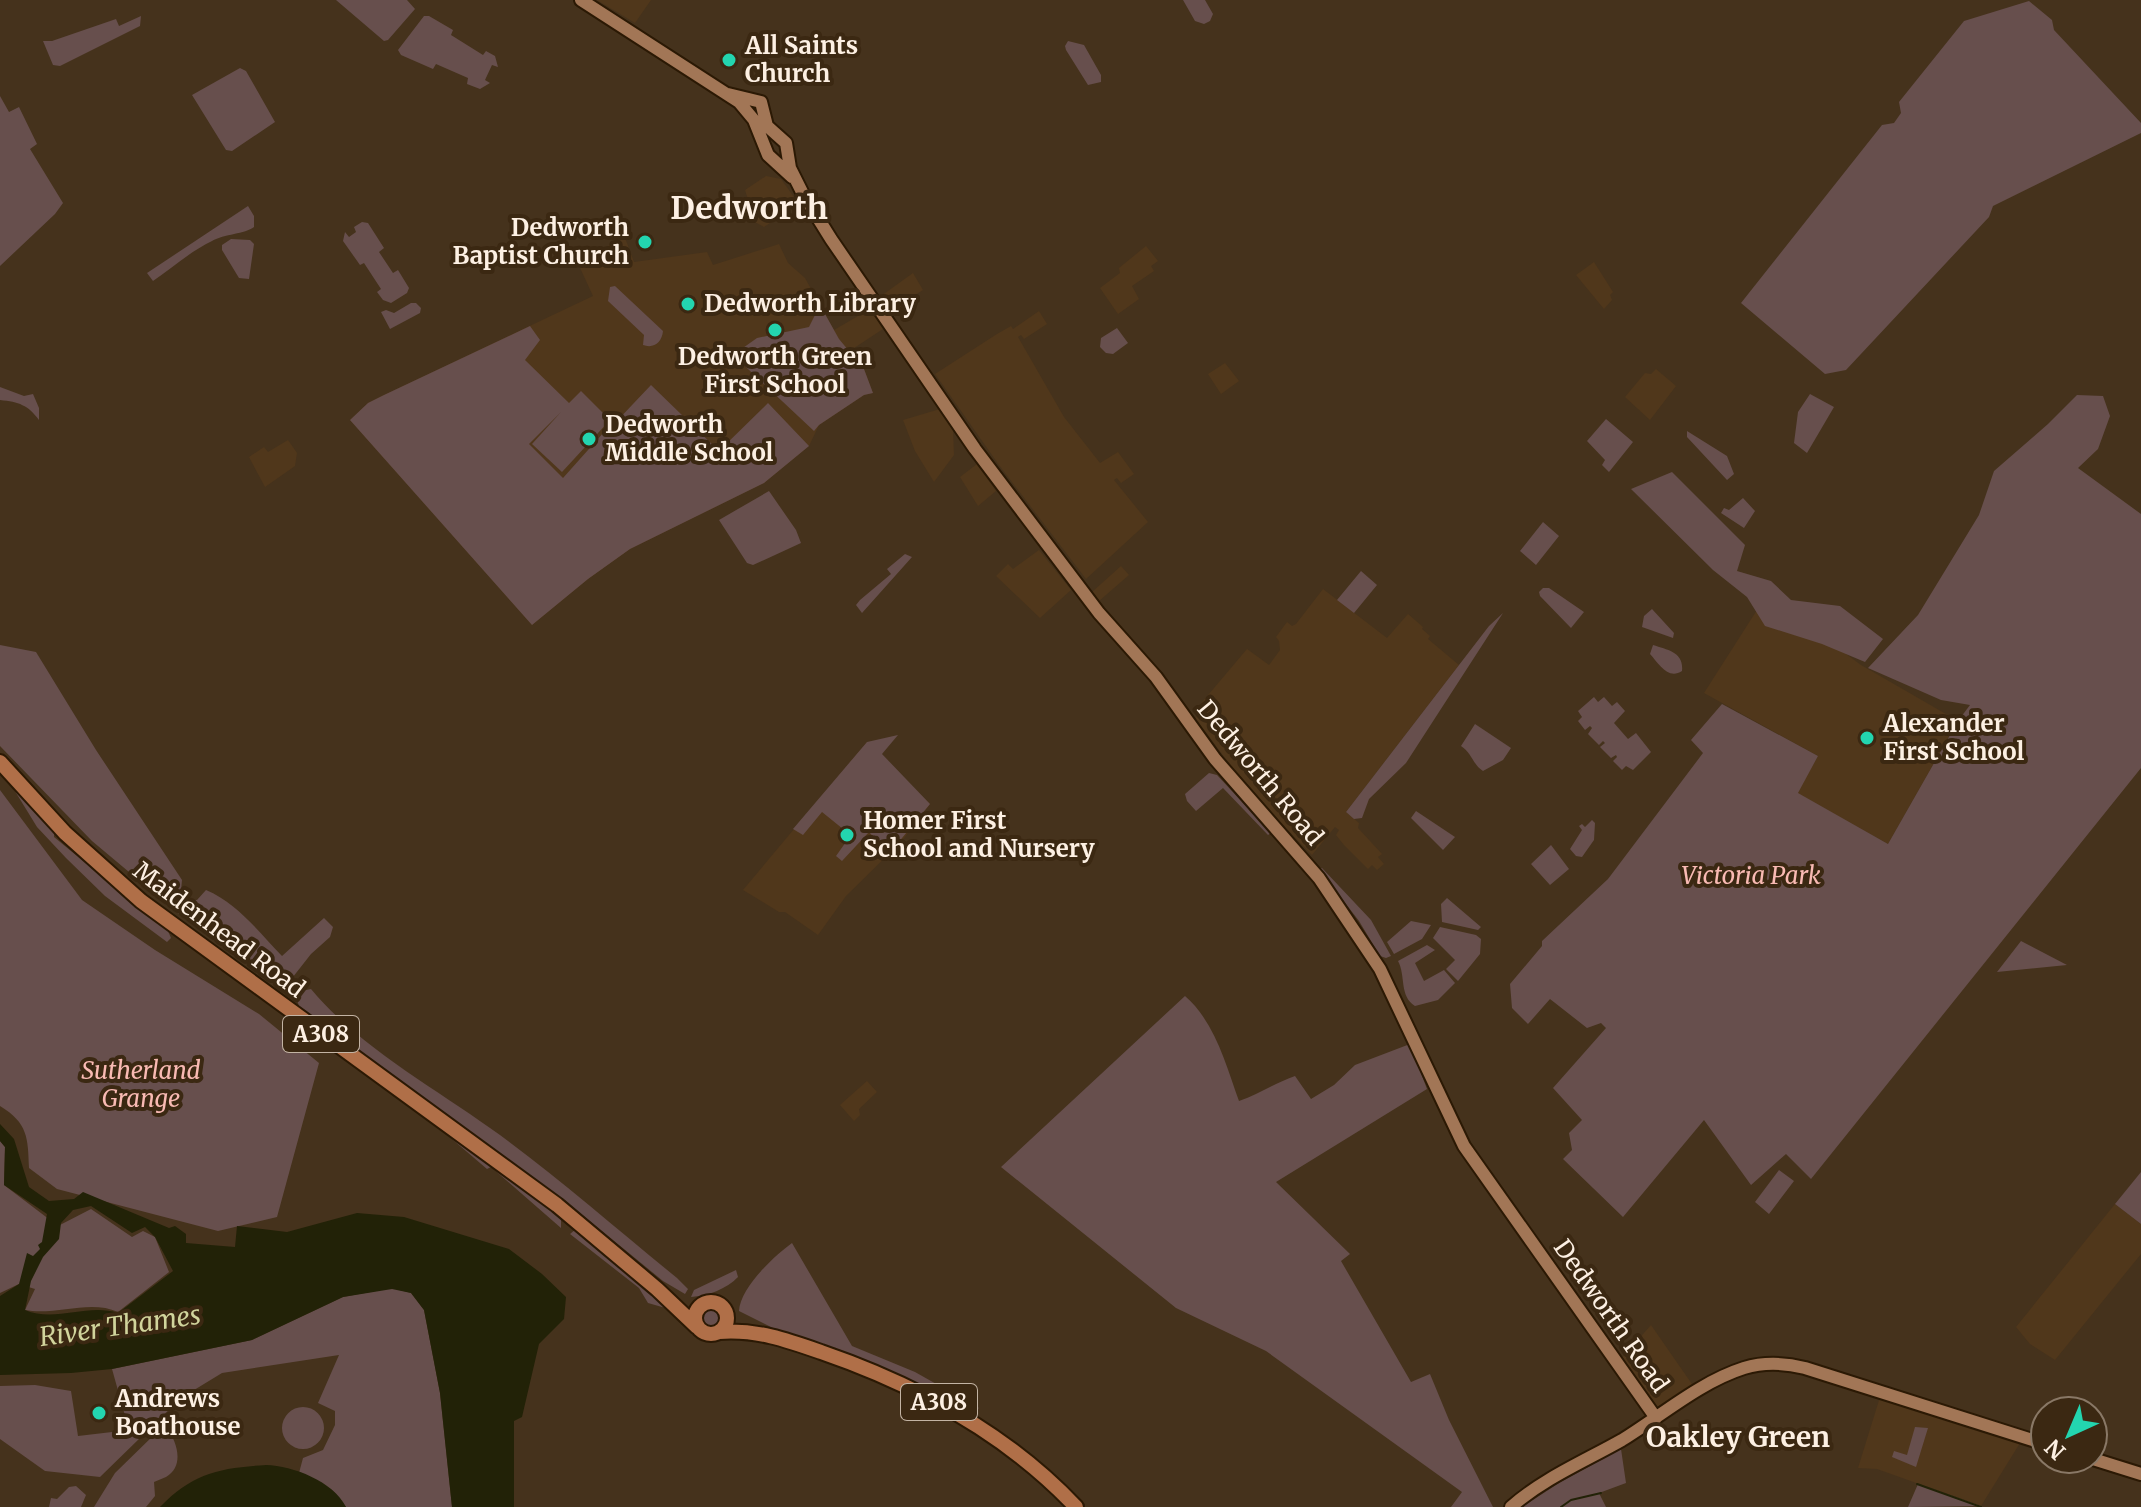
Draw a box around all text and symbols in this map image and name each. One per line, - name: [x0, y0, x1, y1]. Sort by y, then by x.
- place label: All Saints Church: [744, 30, 858, 89]
- marker: All Saints Church: [720, 51, 738, 69]
- district label: Dedworth: [670, 188, 828, 228]
- place label: Dedworth Baptist Church: [452, 212, 629, 271]
- marker: Dedworth Baptist Church: [636, 233, 654, 251]
- place label: Dedworth Library: [704, 288, 917, 319]
- marker: Dedworth Library: [679, 295, 697, 313]
- marker: Dedworth Green First School: [766, 321, 784, 339]
- place label: Dedworth Green First School: [678, 341, 872, 400]
- place label: Dedworth Middle School: [605, 409, 774, 468]
- marker: Dedworth Middle School: [580, 430, 598, 448]
- street label: Dedworth Road: [1191, 694, 1330, 852]
- place label: Alexander First School: [1882, 708, 2024, 767]
- marker: Alexander First School: [1858, 729, 1876, 747]
- place label: Homer First School and Nursery: [863, 805, 1095, 864]
- marker: Homer First School and Nursery: [838, 826, 856, 844]
- street label: Maidenhead Road: [127, 855, 311, 1004]
- park label: Victoria Park: [1681, 860, 1821, 891]
- road number: A308: [283, 1016, 359, 1052]
- park label: Sutherland Grange: [81, 1055, 201, 1114]
- street label: Dedworth Road: [1547, 1233, 1676, 1398]
- water label: River Thames: [37, 1298, 203, 1353]
- place label: Andrews Boathouse: [114, 1383, 241, 1442]
- road number: A308: [901, 1384, 977, 1420]
- north arrow: [2029, 1395, 2109, 1475]
- marker: Andrews Boathouse: [90, 1404, 108, 1422]
- district label: Oakley Green: [1646, 1419, 1830, 1455]
- text: N: [2039, 1433, 2071, 1465]

